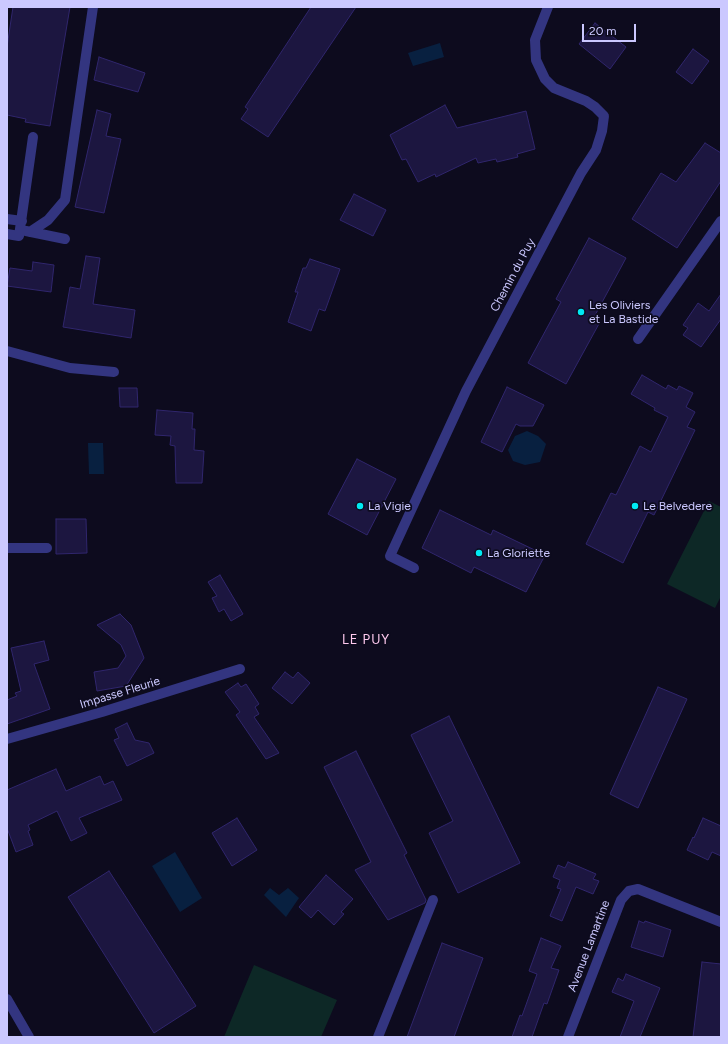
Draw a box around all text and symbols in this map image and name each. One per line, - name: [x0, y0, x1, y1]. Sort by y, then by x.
- scale bar: [584, 16, 638, 42]
- text: 20 m: [589, 24, 617, 38]
- street label: Chemin du Puy: [488, 236, 538, 314]
- place label: Les Oliviers et La Bastide: [589, 298, 658, 326]
- marker: Les Oliviers et La Bastide: [576, 307, 586, 317]
- place label: La Vigie: [368, 499, 411, 513]
- place label: Le Belvedere: [643, 499, 712, 513]
- marker: La Vigie: [355, 501, 365, 511]
- marker: Le Belvedere: [630, 501, 640, 511]
- place label: La Gloriette: [487, 546, 550, 560]
- marker: La Gloriette: [474, 548, 484, 558]
- district label: LE PUY: [342, 632, 390, 648]
- street label: Impasse Fleurie: [78, 674, 162, 712]
- street label: Avenue Lamartine: [565, 898, 613, 994]

